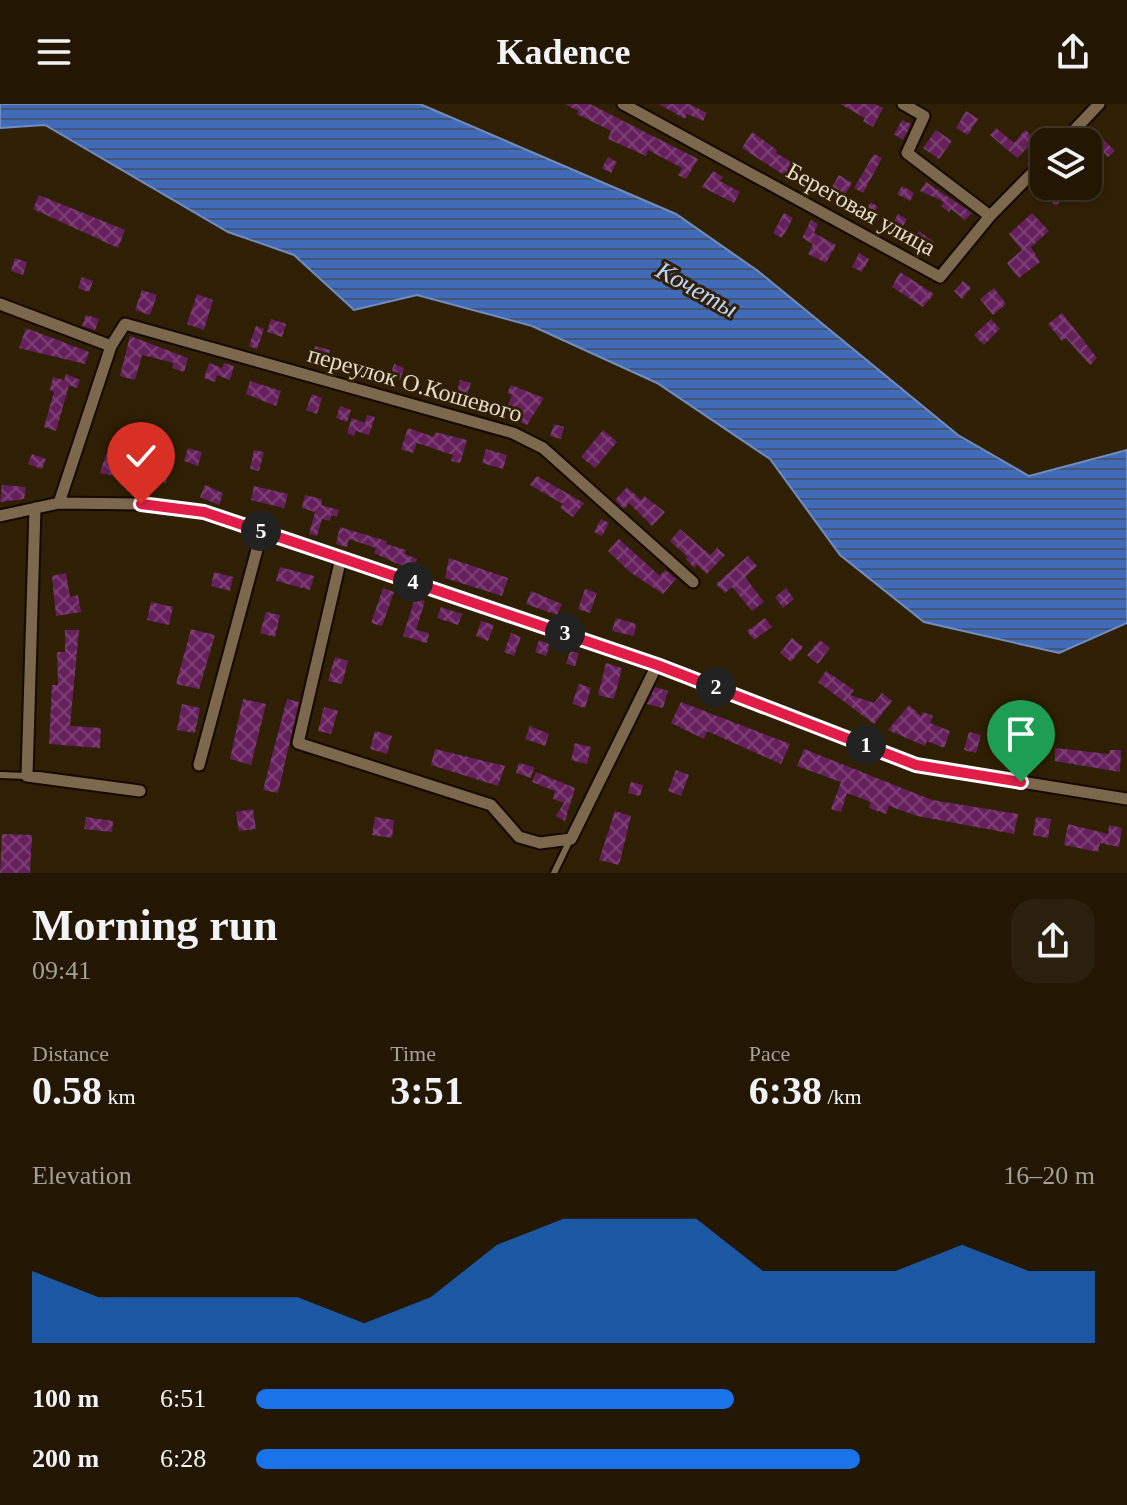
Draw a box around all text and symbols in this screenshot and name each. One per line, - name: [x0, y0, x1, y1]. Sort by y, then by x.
- icon: menu: [32, 30, 76, 74]
- icon: share: [1051, 30, 1095, 74]
- text: Kadence: [497, 32, 630, 72]
- map controls: [1030, 128, 1102, 200]
- button: layers: [1030, 128, 1102, 200]
- street label: Береговая улица: [782, 157, 940, 261]
- water label: Кочеты: [650, 255, 743, 324]
- street label: переулок О.Кошевого: [305, 341, 525, 427]
- pin: [107, 422, 175, 504]
- icon: check: [119, 434, 163, 478]
- pin: 5: [241, 511, 281, 551]
- text: 5: [256, 518, 267, 543]
- pin: 4: [393, 562, 433, 602]
- text: 4: [408, 569, 419, 594]
- pin: 3: [545, 613, 585, 653]
- text: 3: [560, 620, 571, 645]
- pin: 2: [696, 667, 736, 707]
- text: 2: [711, 674, 722, 699]
- pin: [987, 700, 1055, 782]
- icon: arrive: [999, 712, 1043, 756]
- pin: 1: [846, 725, 886, 765]
- text: 1: [861, 732, 872, 757]
- button: share: [1011, 899, 1095, 983]
- text: Morning run: [32, 901, 278, 950]
- text: 09:41: [32, 956, 91, 985]
- text: Distance: [32, 1041, 109, 1066]
- text: Time: [390, 1041, 436, 1066]
- text: Pace: [749, 1041, 790, 1066]
- text: 0.58: [32, 1068, 102, 1113]
- text: 3:51: [390, 1068, 464, 1113]
- text: 6:38: [749, 1068, 822, 1113]
- text: km: [102, 1084, 136, 1109]
- text: /km: [822, 1084, 862, 1109]
- text: Elevation: [32, 1161, 132, 1190]
- text: 16–20 m: [1003, 1161, 1095, 1190]
- text: 100 m: [32, 1384, 99, 1413]
- text: 6:51: [160, 1384, 206, 1413]
- text: 200 m: [32, 1444, 99, 1473]
- text: 6:28: [160, 1444, 206, 1473]

